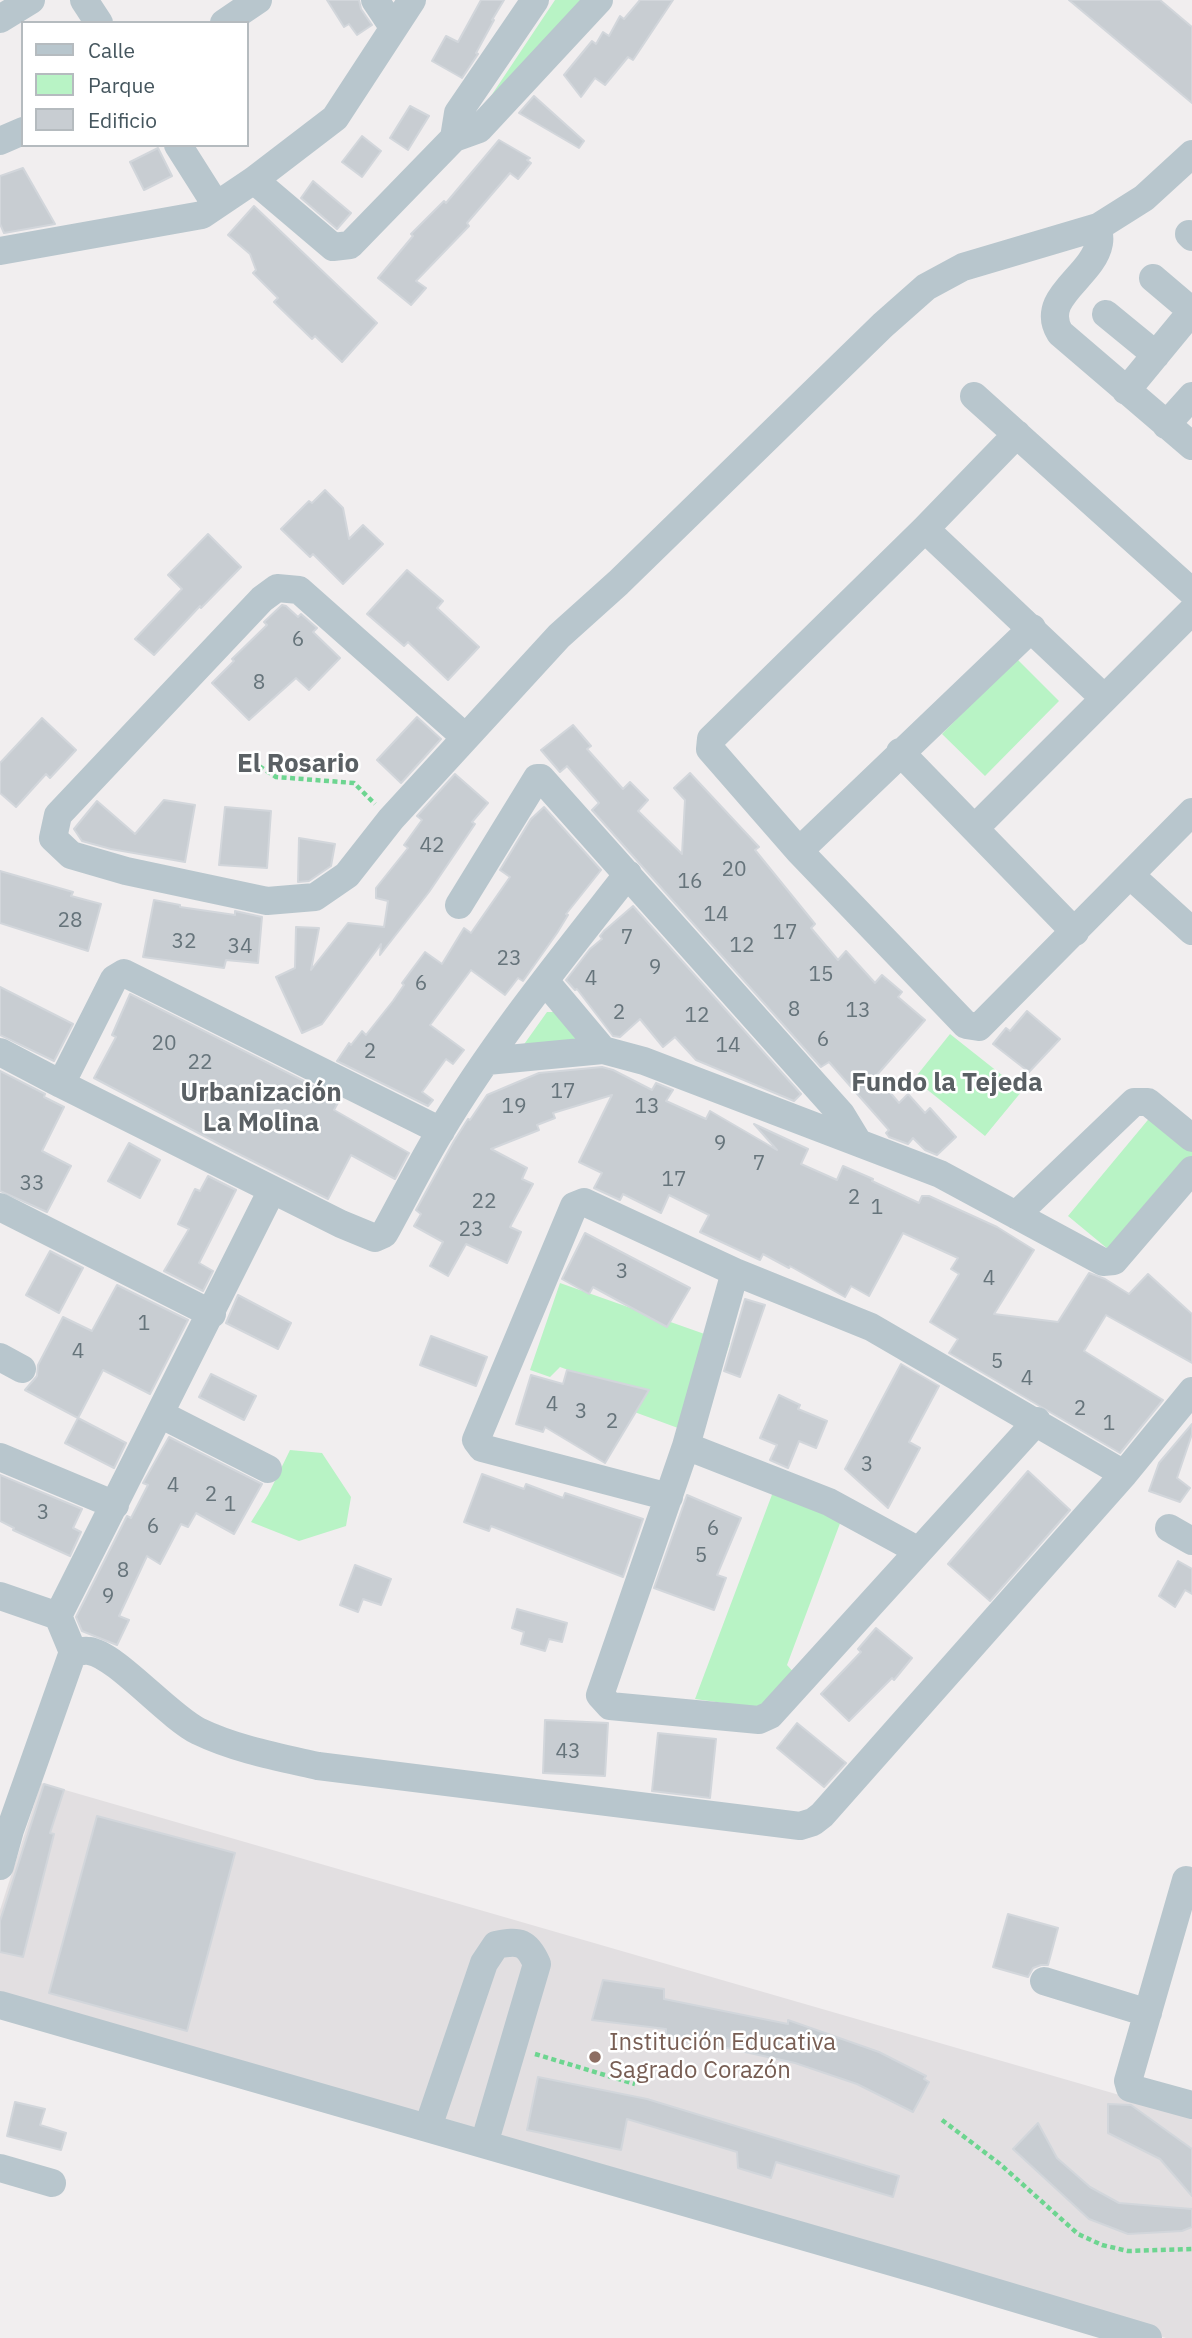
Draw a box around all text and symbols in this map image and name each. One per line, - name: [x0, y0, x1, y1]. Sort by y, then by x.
- legend: [21, 21, 248, 147]
- text: Calle: [88, 36, 135, 64]
- text: Parque: [88, 71, 155, 99]
- text: Edificio: [88, 106, 157, 134]
- house number: 6: [292, 627, 304, 653]
- house number: 8: [253, 670, 265, 696]
- district label: El Rosario: [237, 748, 359, 780]
- house number: 42: [419, 833, 445, 859]
- house number: 20: [721, 857, 747, 883]
- house number: 16: [677, 869, 703, 895]
- house number: 14: [703, 902, 729, 928]
- house number: 28: [57, 908, 83, 934]
- house number: 17: [772, 920, 798, 946]
- house number: 7: [621, 925, 633, 951]
- house number: 32: [171, 929, 197, 955]
- house number: 12: [729, 933, 755, 959]
- house number: 34: [227, 934, 253, 960]
- house number: 23: [496, 946, 522, 972]
- house number: 9: [649, 955, 661, 981]
- house number: 15: [808, 962, 834, 988]
- house number: 4: [585, 966, 597, 992]
- house number: 6: [415, 971, 427, 997]
- house number: 8: [788, 997, 800, 1023]
- house number: 13: [845, 998, 871, 1024]
- house number: 2: [613, 1000, 625, 1026]
- house number: 12: [684, 1003, 710, 1029]
- house number: 6: [817, 1027, 829, 1053]
- house number: 20: [151, 1031, 177, 1057]
- house number: 14: [715, 1033, 741, 1059]
- house number: 2: [364, 1039, 376, 1065]
- house number: 22: [187, 1050, 213, 1076]
- district label: Fundo la Tejeda: [851, 1067, 1043, 1099]
- district label: Urbanización La Molina: [180, 1077, 342, 1138]
- house number: 17: [550, 1079, 576, 1105]
- house number: 19: [501, 1094, 527, 1120]
- house number: 13: [634, 1094, 660, 1120]
- house number: 9: [714, 1131, 726, 1157]
- house number: 7: [753, 1151, 765, 1177]
- house number: 17: [661, 1167, 687, 1193]
- house number: 33: [19, 1171, 45, 1197]
- house number: 2: [848, 1185, 860, 1211]
- house number: 22: [471, 1189, 497, 1215]
- house number: 1: [871, 1195, 883, 1221]
- house number: 23: [458, 1217, 484, 1243]
- house number: 3: [616, 1259, 628, 1285]
- house number: 4: [983, 1266, 995, 1292]
- house number: 1: [138, 1311, 150, 1337]
- house number: 4: [72, 1339, 84, 1365]
- house number: 5: [991, 1349, 1003, 1375]
- house number: 4: [1021, 1366, 1033, 1392]
- house number: 4: [546, 1392, 558, 1418]
- house number: 2: [1074, 1396, 1086, 1422]
- house number: 3: [575, 1399, 587, 1425]
- house number: 2: [606, 1409, 618, 1435]
- house number: 1: [1103, 1411, 1115, 1437]
- house number: 3: [861, 1452, 873, 1478]
- house number: 4: [167, 1473, 179, 1499]
- house number: 2: [205, 1482, 217, 1508]
- house number: 1: [224, 1492, 236, 1518]
- house number: 3: [37, 1500, 49, 1526]
- house number: 6: [147, 1514, 159, 1540]
- house number: 6: [707, 1516, 719, 1542]
- house number: 5: [695, 1543, 707, 1569]
- house number: 8: [117, 1558, 129, 1584]
- house number: 9: [102, 1584, 114, 1610]
- house number: 43: [555, 1739, 581, 1765]
- place label: Institución Educativa Sagrado Corazón: [609, 2029, 836, 2085]
- marker: Institución Educativa Sagrado Corazón: [587, 2049, 603, 2065]

